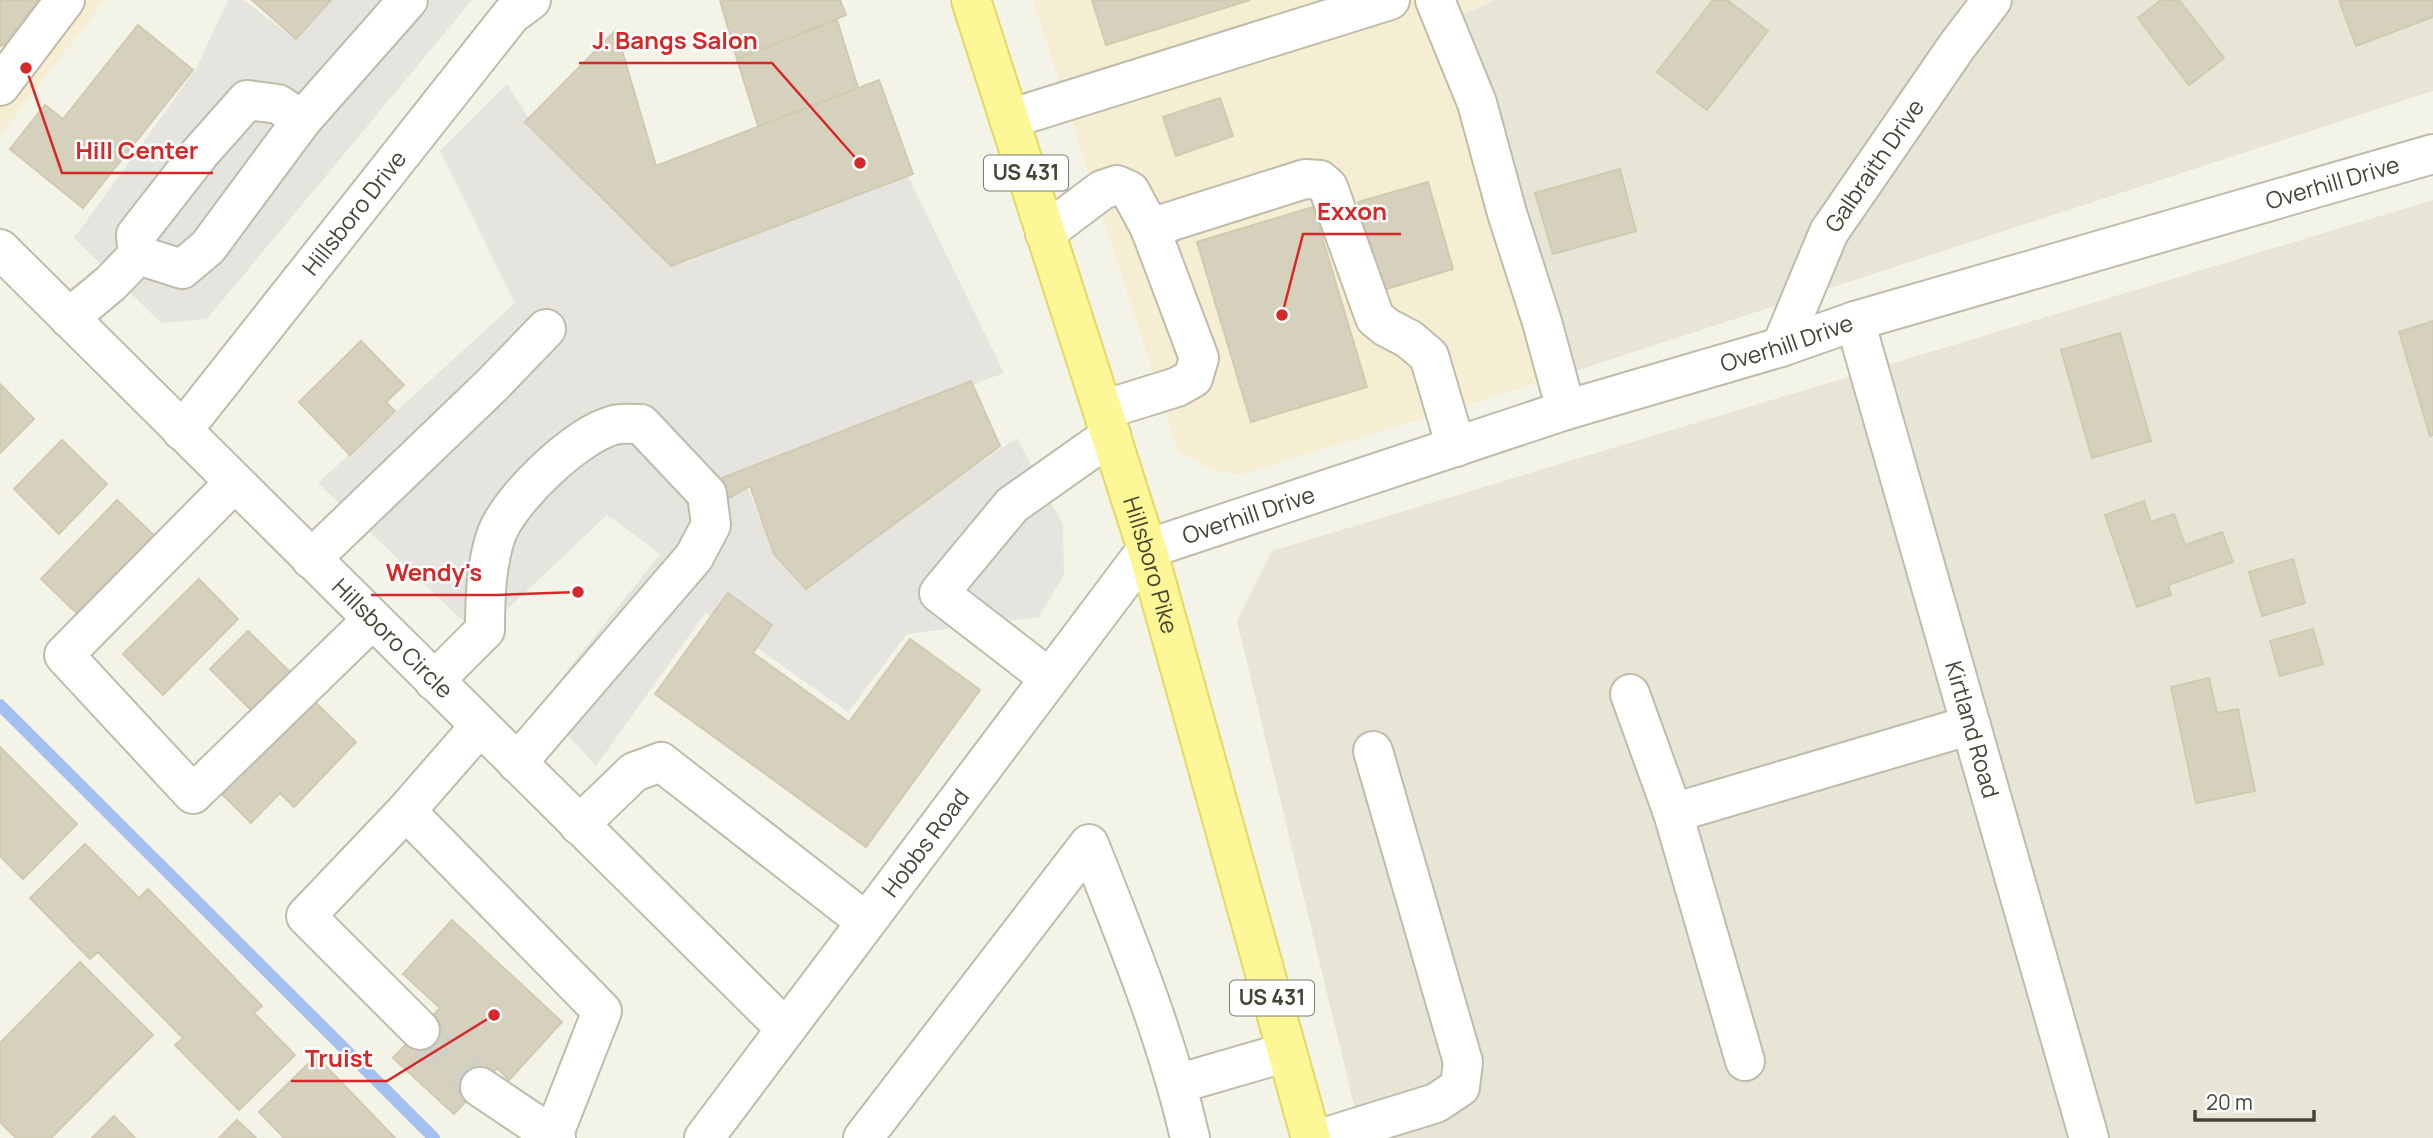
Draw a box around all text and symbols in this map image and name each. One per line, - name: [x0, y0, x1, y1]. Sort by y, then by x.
- callout: J. Bangs Salon: [579, 18, 772, 63]
- text: J. Bangs Salon: [592, 23, 758, 56]
- street label: Galbraith Drive: [1817, 92, 1931, 238]
- callout: Hill Center: [62, 128, 213, 173]
- text: Hill Center: [76, 133, 198, 166]
- street label: Hillsboro Drive: [294, 143, 413, 282]
- street label: Overhill Drive: [2262, 148, 2403, 217]
- road number: US 431: [984, 156, 1068, 190]
- callout: Exxon: [1303, 189, 1401, 234]
- text: Exxon: [1317, 194, 1387, 227]
- street label: Overhill Drive: [1716, 306, 1857, 379]
- street label: Overhill Drive: [1178, 477, 1319, 551]
- street label: Hillsboro Pike: [1116, 492, 1187, 637]
- callout: Wendy's: [371, 550, 496, 595]
- text: Wendy's: [386, 555, 482, 588]
- street label: Hillsboro Circle: [326, 571, 461, 705]
- street label: Kirtland Road: [1938, 657, 2008, 802]
- street label: Hobbs Road: [874, 782, 976, 903]
- road number: US 431: [1230, 981, 1314, 1016]
- callout: Truist: [291, 1036, 387, 1081]
- text: Truist: [305, 1041, 373, 1074]
- scale bar: [2195, 1078, 2314, 1122]
- text: 20 m: [2206, 1088, 2253, 1116]

